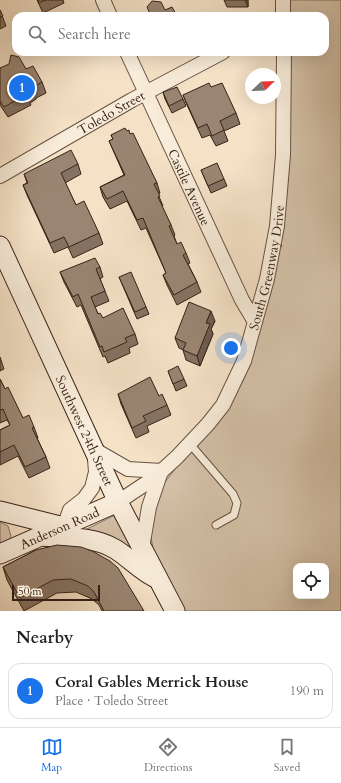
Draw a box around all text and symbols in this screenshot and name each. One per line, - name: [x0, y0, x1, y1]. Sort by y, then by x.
- search box: [12, 12, 329, 56]
- icon: search: [26, 23, 48, 45]
- text: Search here: [58, 24, 131, 44]
- north arrow: [245, 68, 281, 104]
- pin: 1: [9, 73, 35, 103]
- street label: Toledo Street: [75, 87, 148, 139]
- street label: Castile Avenue: [163, 146, 214, 229]
- street label: South Greenway Drive: [245, 204, 289, 332]
- your location: [221, 338, 241, 358]
- street label: Southwest 24th Street: [51, 373, 117, 489]
- street label: Anderson Road: [17, 503, 103, 554]
- map controls: [293, 563, 329, 599]
- button: locate: [293, 563, 329, 599]
- scale bar: [12, 583, 100, 602]
- text: 50 m: [18, 584, 42, 599]
- text: Nearby: [16, 626, 73, 649]
- text: Coral Gables Merrick House: [55, 672, 249, 692]
- text: 1: [27, 682, 33, 700]
- text: 190 m: [290, 682, 324, 700]
- text: Place · Toledo Street: [55, 692, 168, 710]
- tab: Map: [41, 736, 63, 775]
- tab: Directions: [144, 736, 192, 775]
- tab: Saved: [274, 736, 300, 775]

